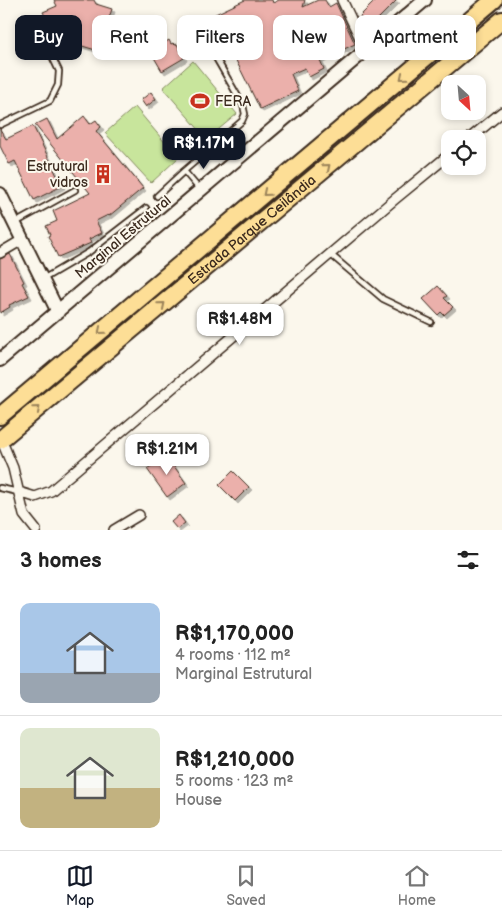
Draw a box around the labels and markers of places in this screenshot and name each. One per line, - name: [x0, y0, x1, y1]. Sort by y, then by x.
- sports icon: FERA: [189, 90, 211, 112]
- place label: FERA: [215, 93, 252, 110]
- pin: R$1.17M: [158, 128, 250, 170]
- place label: Estrutural vidros: [27, 158, 88, 191]
- building icon: Estrutural vidros: [92, 163, 114, 185]
- pin: R$1.48M: [194, 304, 286, 346]
- pin: R$1.21M: [121, 434, 213, 476]

